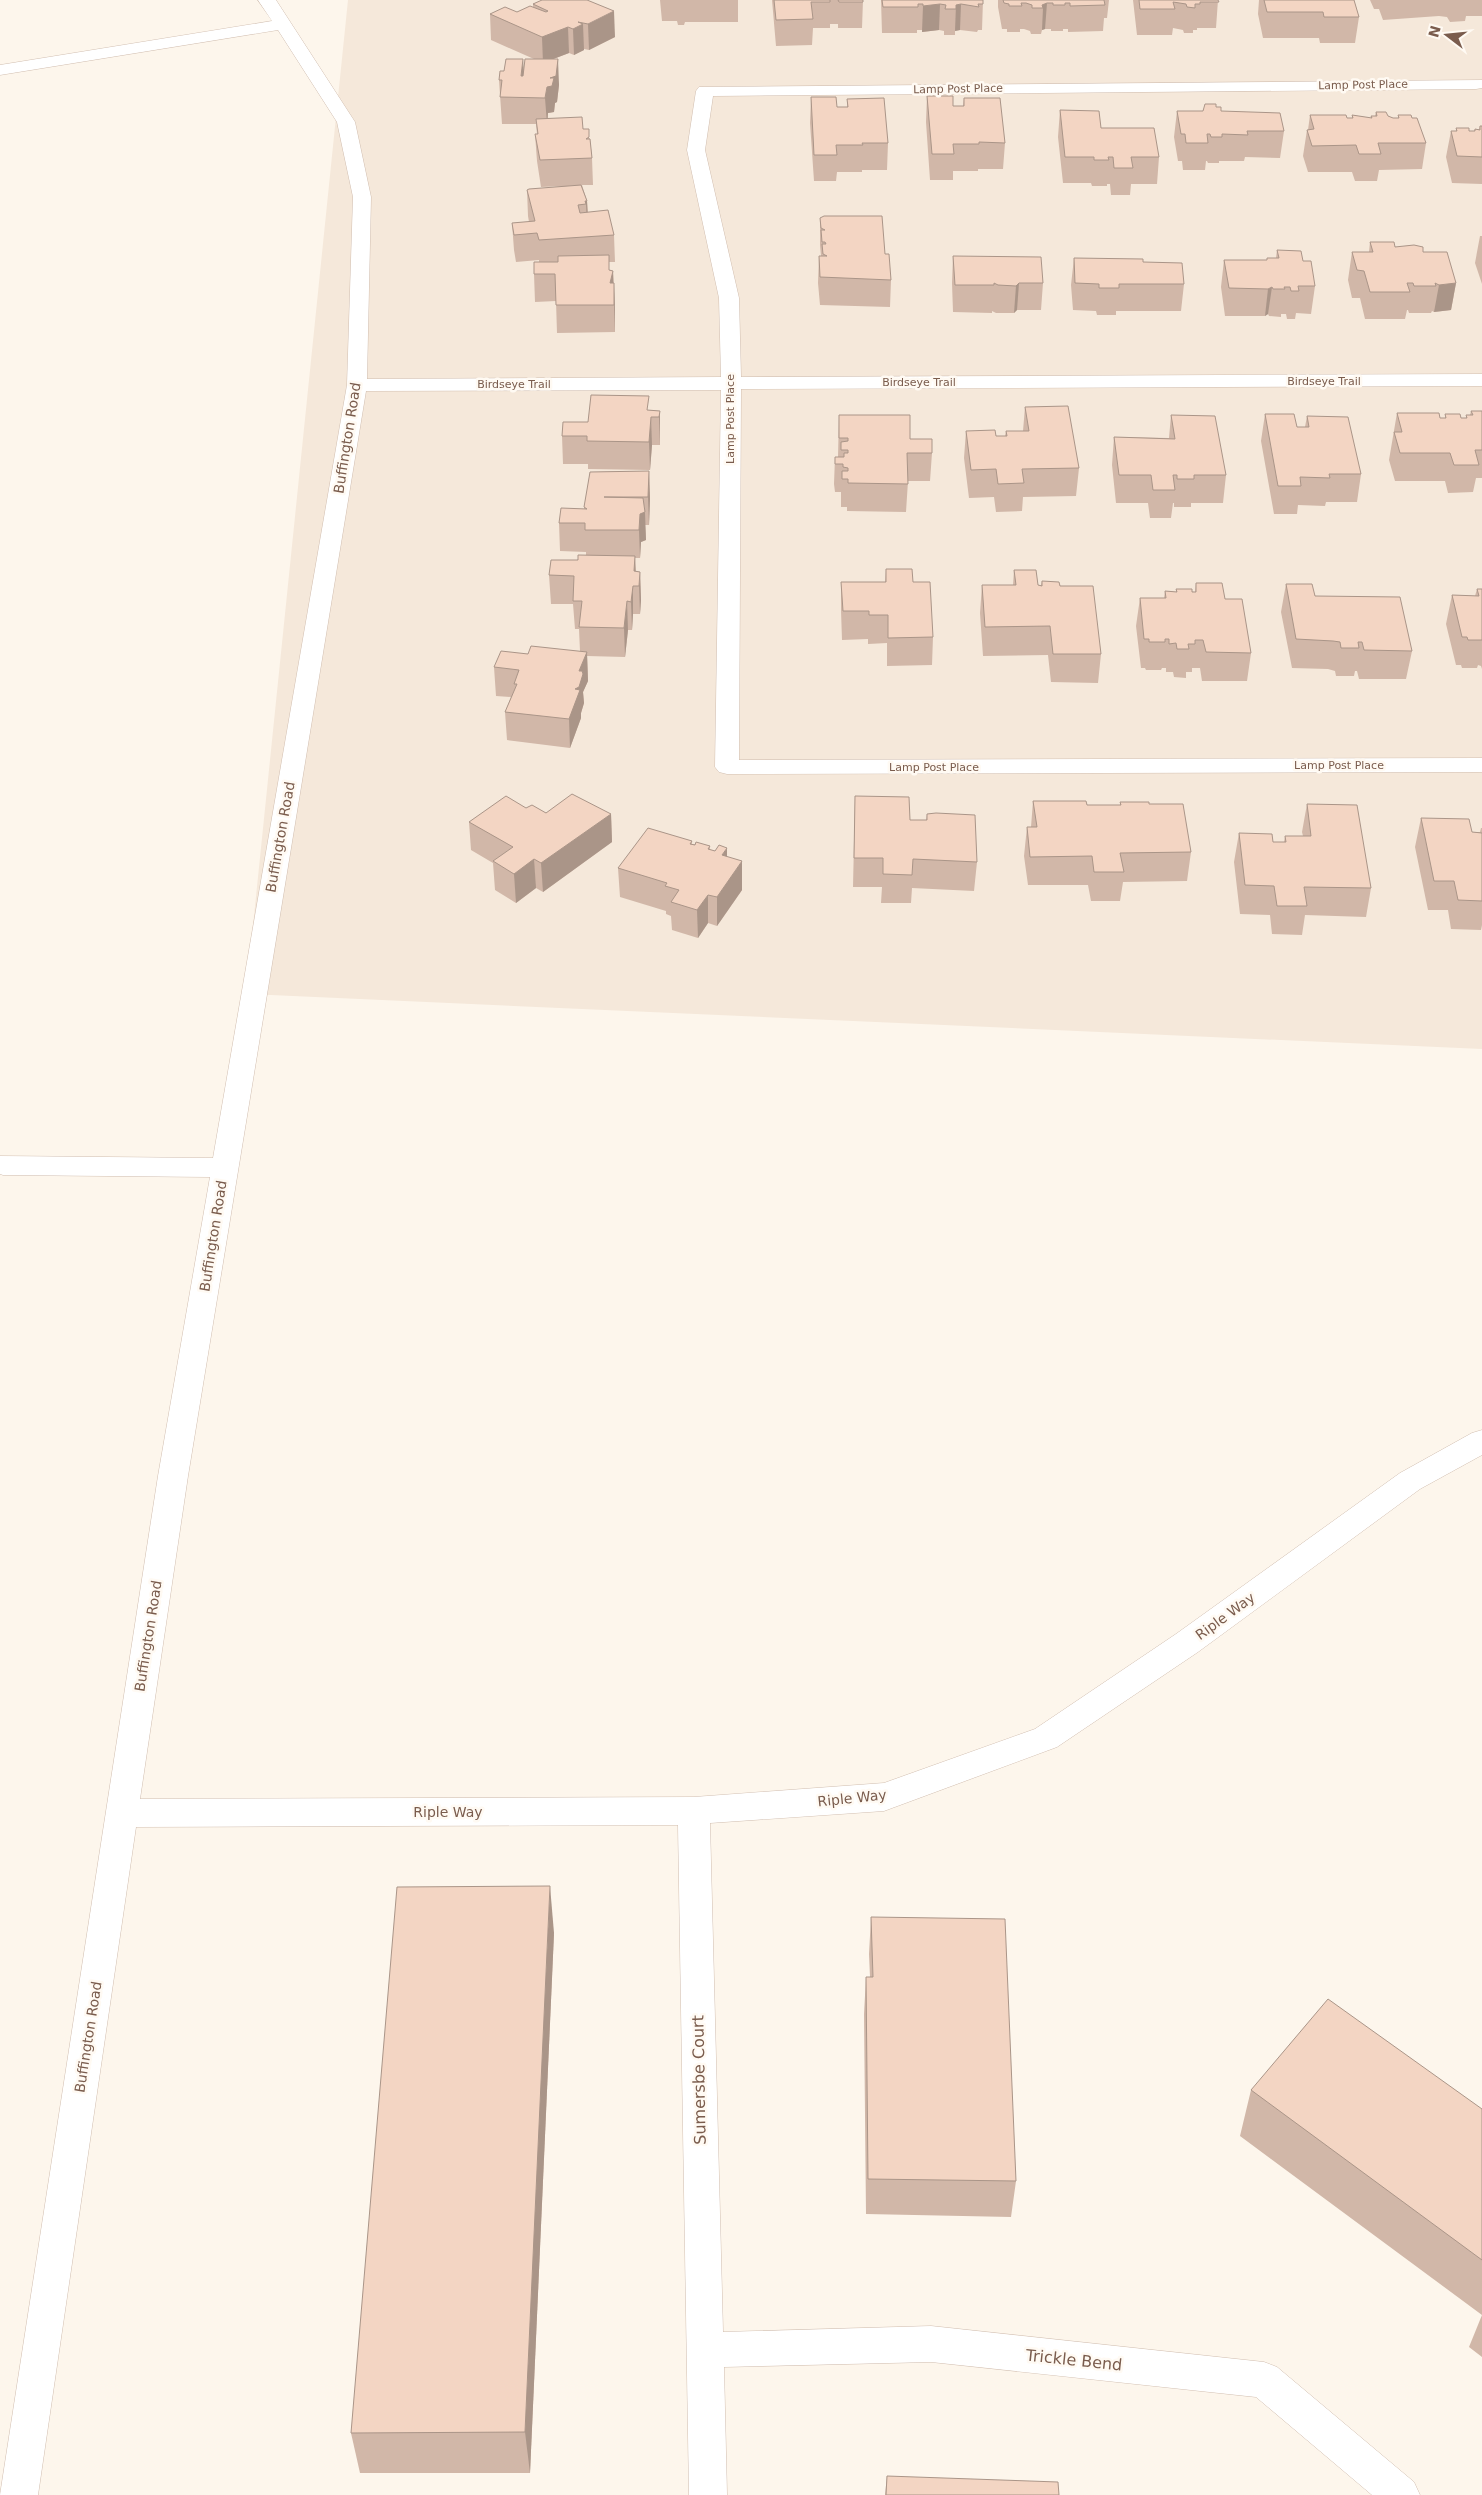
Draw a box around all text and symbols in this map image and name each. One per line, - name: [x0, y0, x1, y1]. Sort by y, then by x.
- north arrow: [1422, 10, 1472, 60]
- text: N: [1425, 24, 1444, 39]
- street label: Lamp Post Place: [1318, 78, 1408, 92]
- street label: Lamp Post Place: [913, 82, 1003, 96]
- street label: Lamp Post Place: [724, 374, 737, 464]
- street label: Birdseye Trail: [1287, 375, 1361, 388]
- street label: Birdseye Trail: [882, 376, 956, 389]
- street label: Birdseye Trail: [477, 378, 551, 391]
- street label: Buffington Road: [330, 381, 364, 495]
- street label: Lamp Post Place: [1294, 759, 1384, 772]
- street label: Lamp Post Place: [889, 761, 979, 774]
- street label: Buffington Road: [262, 780, 298, 894]
- street label: Buffington Road: [196, 1179, 230, 1293]
- street label: Buffington Road: [131, 1579, 165, 1693]
- street label: Riple Way: [1192, 1589, 1258, 1643]
- street label: Riple Way: [817, 1786, 887, 1810]
- street label: Riple Way: [413, 1804, 483, 1820]
- street label: Buffington Road: [71, 1980, 105, 2094]
- street label: Sumersbe Court: [688, 2015, 710, 2145]
- street label: Trickle Bend: [1024, 2345, 1123, 2375]

